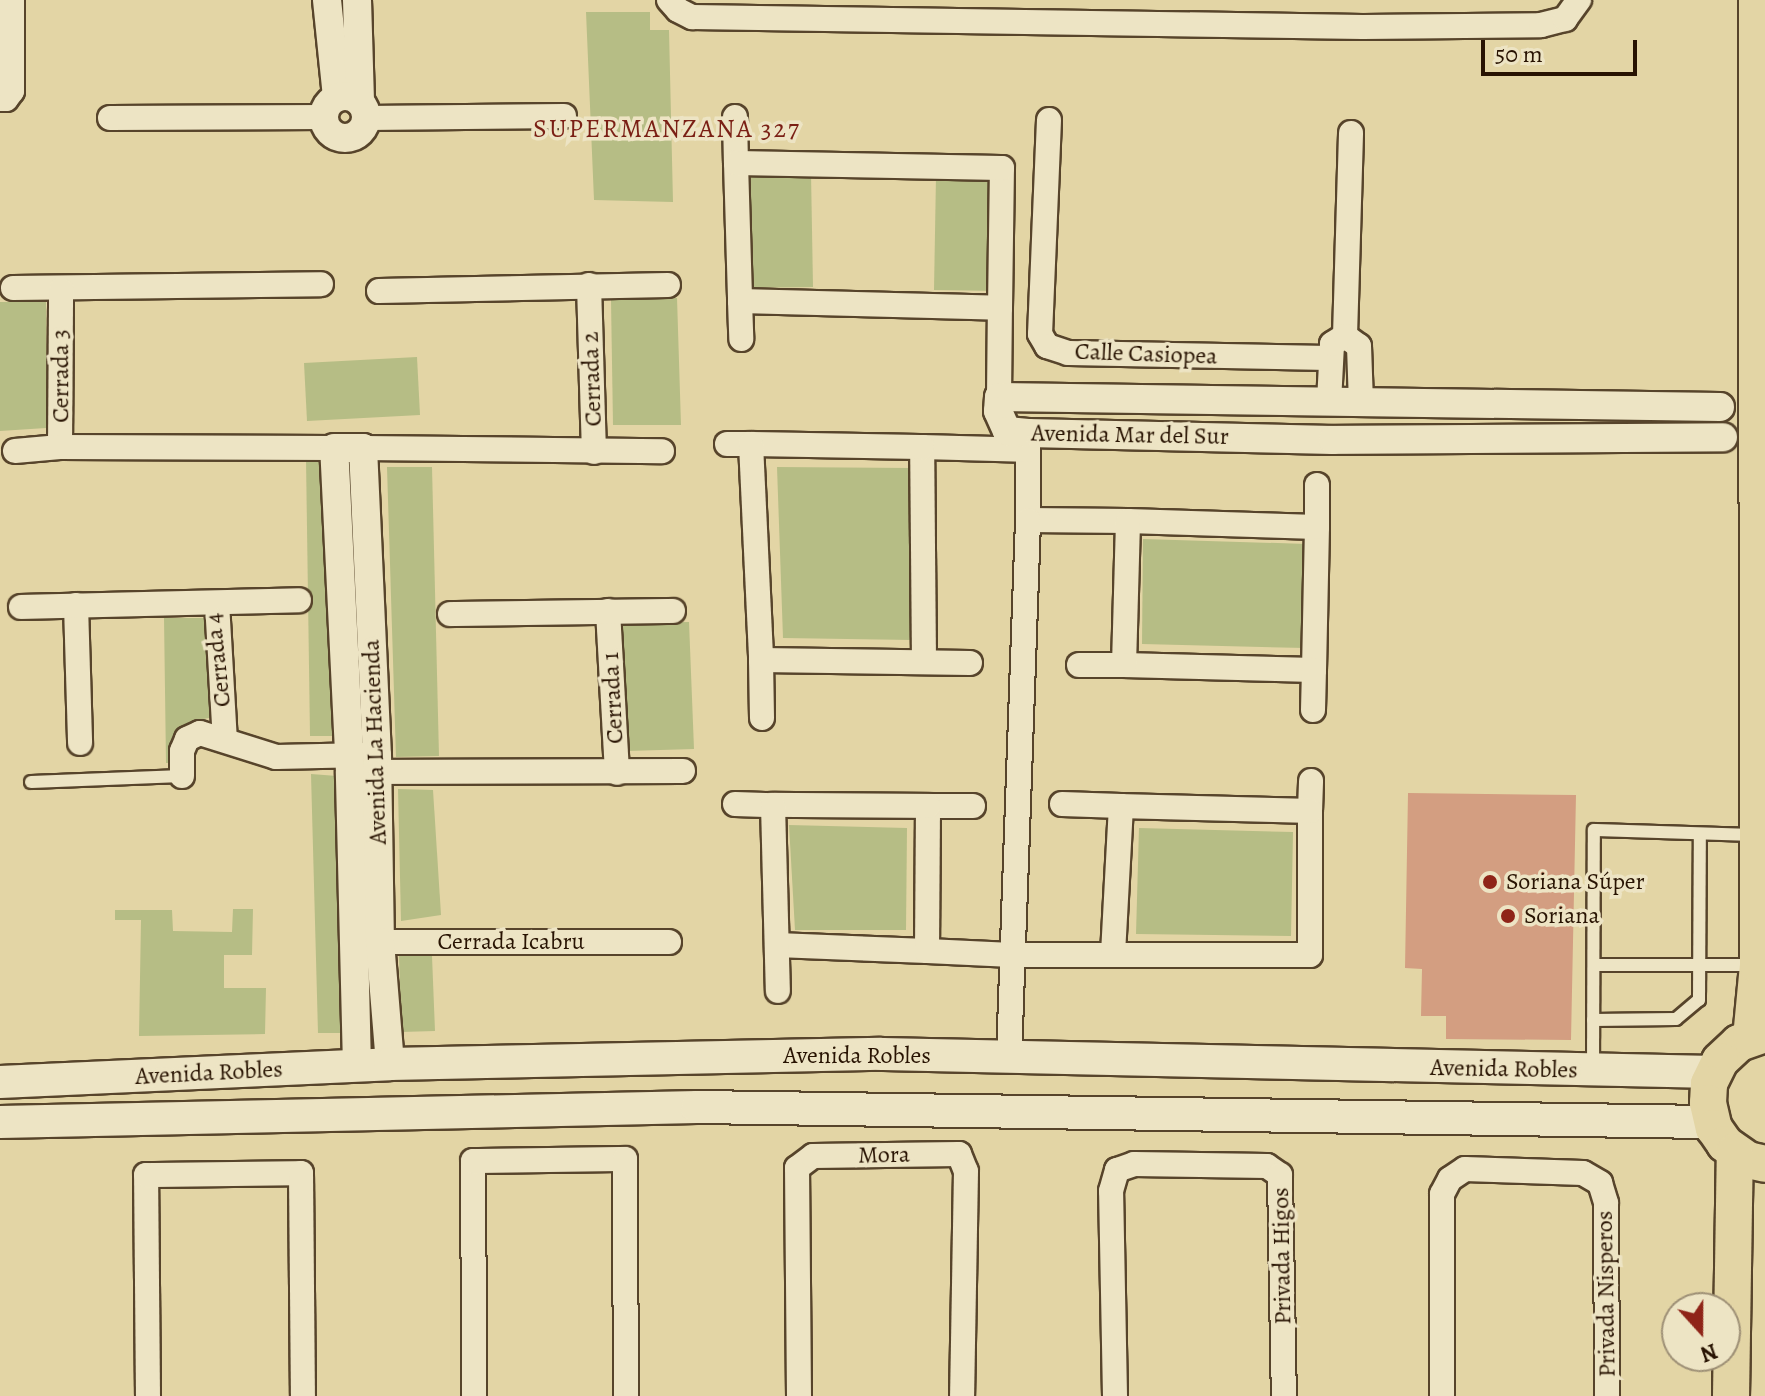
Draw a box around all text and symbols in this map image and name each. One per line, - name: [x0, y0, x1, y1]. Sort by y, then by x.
- scale bar: [1485, 24, 1641, 74]
- text: 50 m: [1495, 38, 1543, 70]
- district label: SUPERMANZANA 327: [533, 113, 801, 145]
- street label: Cerrada 3: [47, 329, 75, 423]
- street label: Cerrada 2: [576, 331, 608, 427]
- street label: Calle Casiopea: [1074, 337, 1218, 371]
- street label: Avenida Mar del Sur: [1031, 419, 1229, 451]
- street label: Cerrada 4: [199, 612, 237, 708]
- street label: Avenida La Hacienda: [357, 639, 393, 845]
- street label: Cerrada 1: [596, 651, 630, 745]
- place label: Soriana Súper: [1506, 868, 1645, 896]
- marker: Soriana Súper: [1481, 873, 1499, 891]
- place label: Soriana: [1524, 902, 1600, 930]
- marker: Soriana: [1499, 907, 1517, 925]
- street label: Cerrada Icabru: [437, 928, 585, 956]
- street label: Avenida Robles: [783, 1042, 931, 1070]
- street label: Avenida Robles: [1430, 1053, 1578, 1085]
- street label: Avenida Robles: [135, 1055, 283, 1091]
- street label: Mora: [858, 1140, 910, 1170]
- street label: Privada Higos: [1266, 1187, 1298, 1325]
- street label: Privada Nisperos: [1590, 1210, 1622, 1378]
- north arrow: [1661, 1292, 1741, 1372]
- text: N: [1696, 1336, 1722, 1369]

